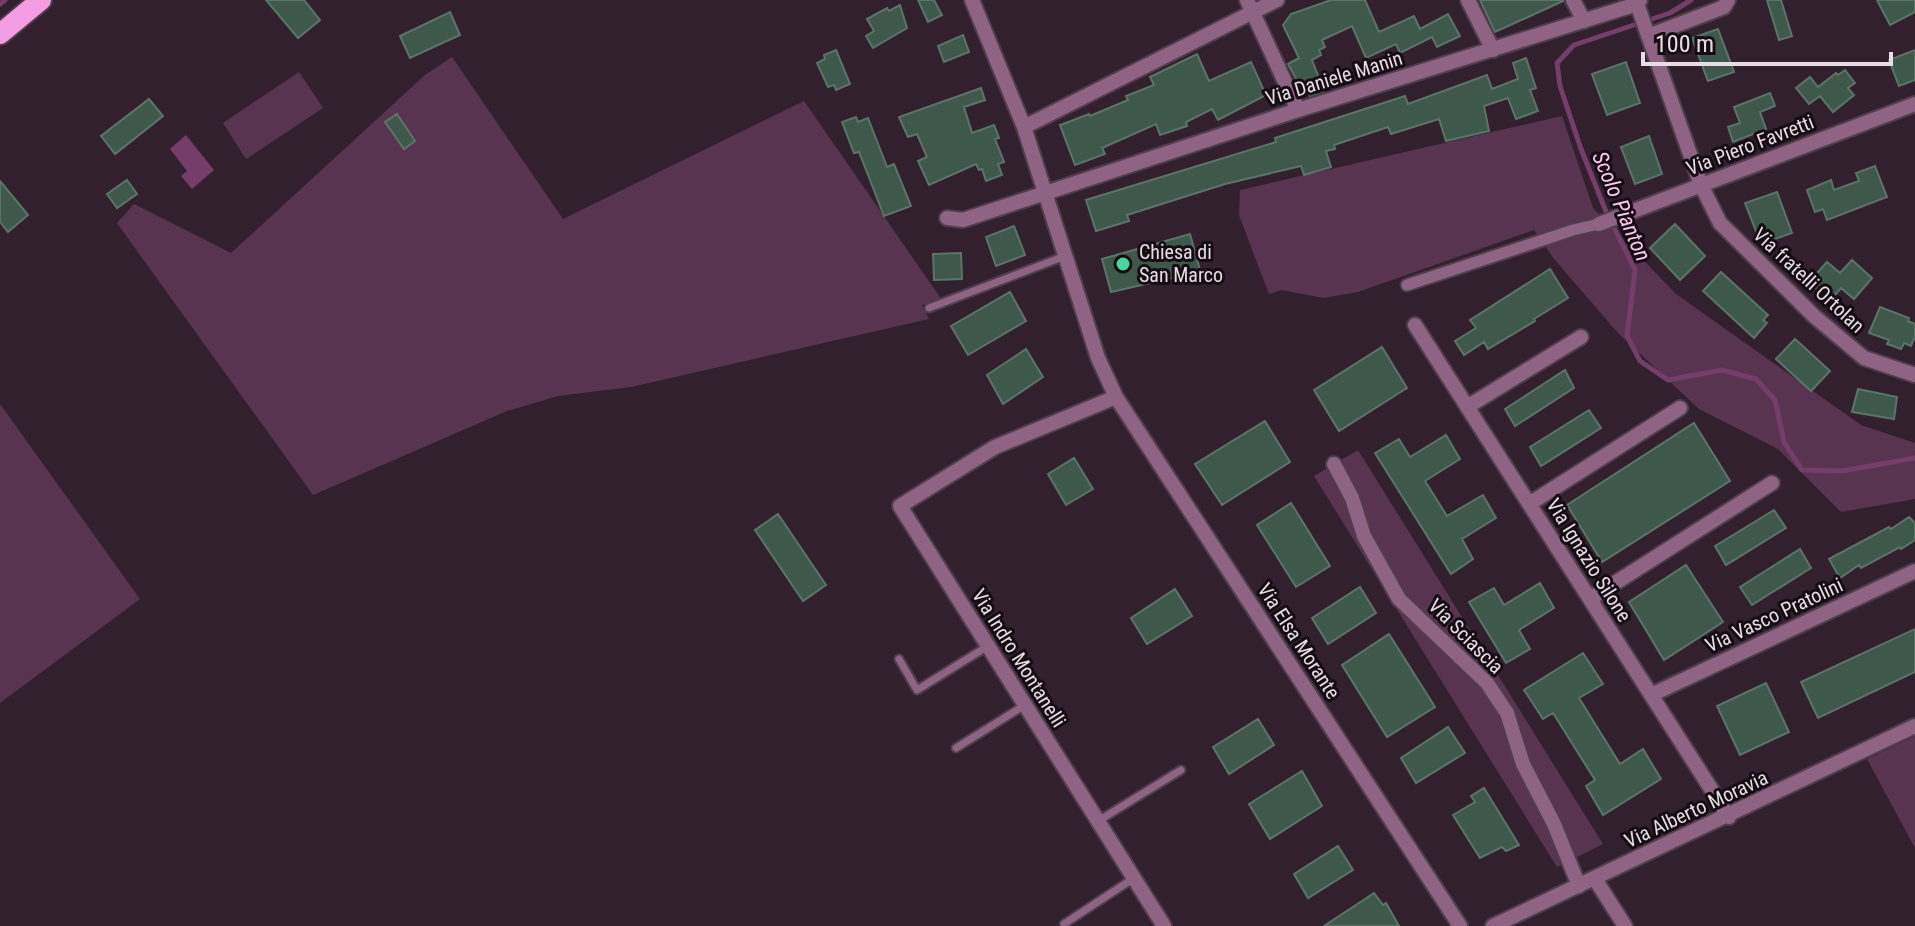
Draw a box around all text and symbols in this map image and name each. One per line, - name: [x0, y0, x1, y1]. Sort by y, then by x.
- scale bar: [1643, 16, 1891, 66]
- text: 100 m: [1655, 30, 1714, 58]
- street label: Via Daniele Manin: [1263, 46, 1405, 110]
- street label: Via Piero Favretti: [1683, 110, 1817, 180]
- water label: Scolo Pianton: [1587, 148, 1656, 265]
- street label: Via fratelli Ortolan: [1748, 222, 1870, 338]
- place label: Chiesa di San Marco: [1139, 240, 1223, 287]
- marker: Chiesa di San Marco: [1114, 255, 1132, 273]
- street label: Via Ignazio Silone: [1542, 494, 1636, 626]
- street label: Via Vasco Pratolini: [1701, 573, 1847, 657]
- street label: Via Elsa Morante: [1253, 579, 1345, 703]
- street label: Via Indro Montanelli: [967, 585, 1071, 731]
- street label: Via Sciascia: [1423, 593, 1509, 679]
- street label: Via Alberto Moravia: [1621, 765, 1771, 853]

